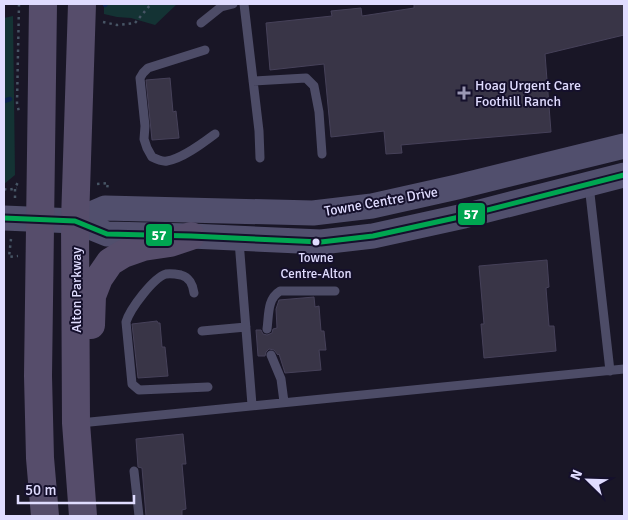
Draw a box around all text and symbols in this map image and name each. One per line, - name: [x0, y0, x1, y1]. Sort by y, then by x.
- place label: Hoag Urgent Care Foothill Ranch: [475, 77, 581, 110]
- marker: Hoag Urgent Care Foothill Ranch: [457, 86, 471, 100]
- street label: Towne Centre Drive: [323, 183, 439, 220]
- line badge: 57: [457, 202, 486, 226]
- text: 57: [463, 206, 479, 223]
- line badge: 57: [145, 223, 173, 247]
- text: 57: [151, 227, 167, 244]
- marker: Towne Centre-Alton: [311, 237, 321, 247]
- street label: Alton Parkway: [68, 247, 85, 333]
- place label: Towne Centre-Alton: [280, 250, 352, 282]
- north arrow: [563, 455, 613, 505]
- text: N: [567, 467, 586, 483]
- scale bar: [18, 472, 134, 504]
- text: 50 m: [25, 481, 56, 499]

